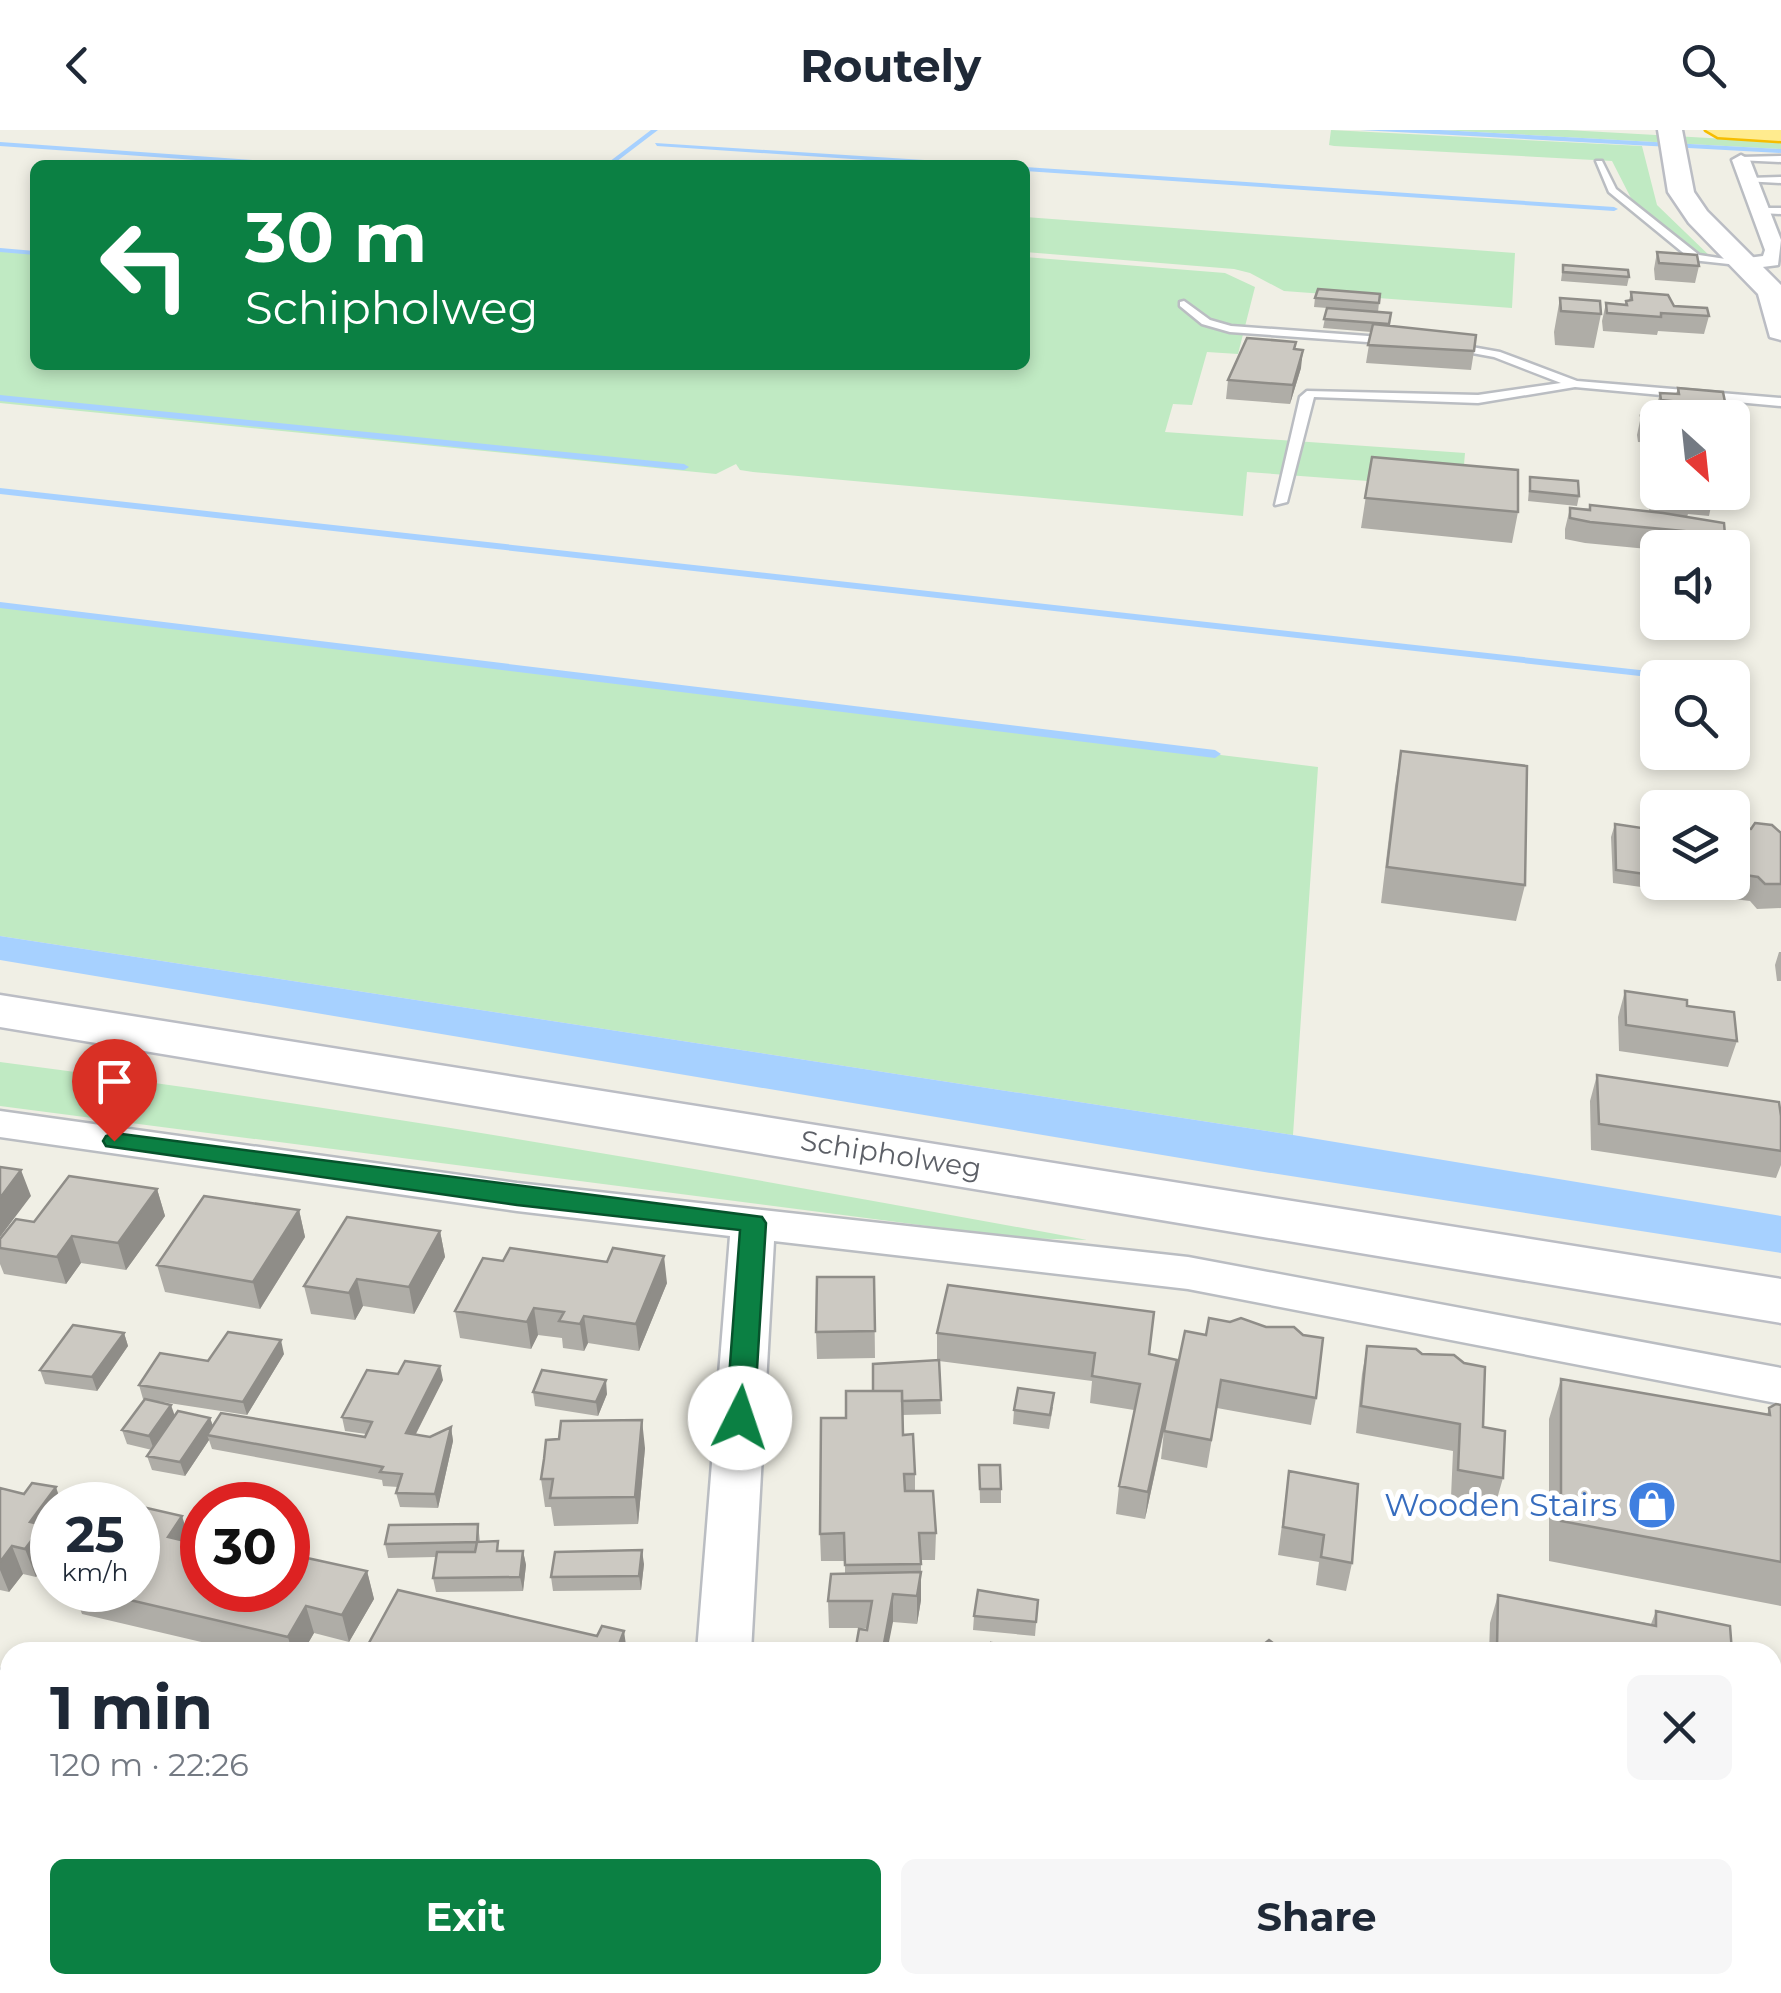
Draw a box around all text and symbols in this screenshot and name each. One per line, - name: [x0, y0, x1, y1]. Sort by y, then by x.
- icon: back: [50, 38, 105, 93]
- text: Routely: [800, 38, 981, 93]
- icon: search: [1676, 38, 1731, 93]
- text: 30 m: [245, 194, 427, 280]
- icon: left: [80, 200, 210, 330]
- text: Schipholweg: [245, 280, 538, 335]
- north arrow: [1640, 400, 1750, 510]
- map controls: [1640, 400, 1750, 900]
- button: sound: [1640, 530, 1750, 640]
- button: search: [1640, 660, 1750, 770]
- button: layers: [1640, 790, 1750, 900]
- pin: [72, 1039, 157, 1142]
- icon: arrive: [87, 1054, 142, 1109]
- street label: Schipholweg: [798, 1123, 984, 1185]
- position arrow: [688, 1366, 792, 1470]
- shop icon: Wooden Stairs: [1626, 1479, 1678, 1531]
- speed limit sign: 30: [180, 1482, 310, 1612]
- place label: Wooden Stairs: [1384, 1485, 1617, 1524]
- text: 25: [65, 1504, 125, 1565]
- text: km/h: [62, 1557, 128, 1587]
- text: 1 min: [50, 1671, 213, 1744]
- button: close: [1627, 1675, 1732, 1780]
- text: 120 m · 22:26: [50, 1745, 249, 1784]
- button: Exit: [50, 1859, 881, 1974]
- button: Share: [901, 1859, 1732, 1974]

